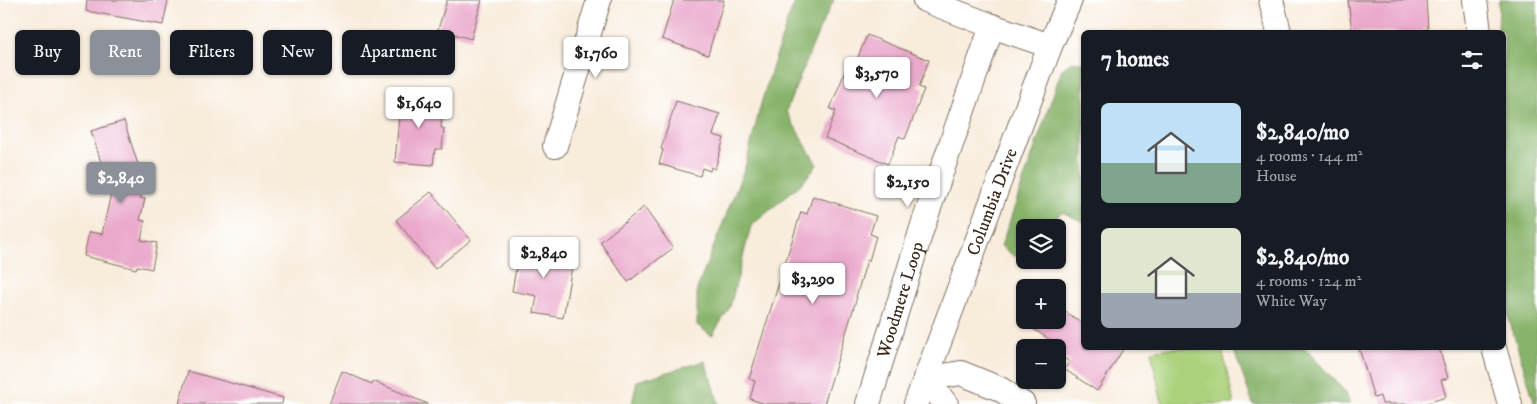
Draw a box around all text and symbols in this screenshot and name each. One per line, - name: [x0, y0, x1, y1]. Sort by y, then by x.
- chip: Buy: [15, 30, 80, 75]
- chip: Rent: [90, 30, 160, 75]
- chip: Filters: [170, 30, 253, 75]
- chip: New: [263, 30, 332, 75]
- chip: Apartment: [342, 30, 455, 75]
- pin: $1,760: [555, 36, 637, 79]
- text: $1,760: [574, 43, 618, 63]
- icon: filters: [1458, 46, 1486, 74]
- text: 7 homes: [1101, 47, 1169, 73]
- pin: $3,570: [836, 56, 918, 99]
- text: $3,570: [855, 63, 899, 83]
- pin: $1,640: [378, 86, 460, 129]
- text: $1,640: [396, 93, 442, 113]
- text: $2,840/mo: [1256, 120, 1349, 146]
- icon: home: [1141, 123, 1201, 183]
- street label: Columbia Drive: [963, 145, 1023, 259]
- text: 4 rooms · 144 m²: [1256, 146, 1363, 166]
- pin: $2,840: [80, 162, 162, 204]
- pin: $2,150: [867, 166, 949, 208]
- text: House: [1256, 166, 1297, 186]
- text: $2,840: [98, 168, 144, 188]
- text: $2,150: [886, 172, 930, 192]
- map controls: [1016, 219, 1066, 389]
- button: layers: [1016, 219, 1066, 269]
- pin: $2,840: [503, 236, 585, 279]
- street label: Woodmere Loop: [872, 239, 929, 362]
- text: $2,840: [521, 243, 567, 263]
- text: $2,840/mo: [1256, 245, 1349, 271]
- icon: home: [1141, 248, 1201, 308]
- pin: $3,290: [772, 262, 854, 305]
- text: $3,290: [791, 269, 835, 289]
- text: 4 rooms · 124 m²: [1256, 271, 1361, 291]
- button: +: [1016, 279, 1066, 329]
- text: White Way: [1256, 291, 1327, 311]
- button: −: [1016, 339, 1066, 389]

